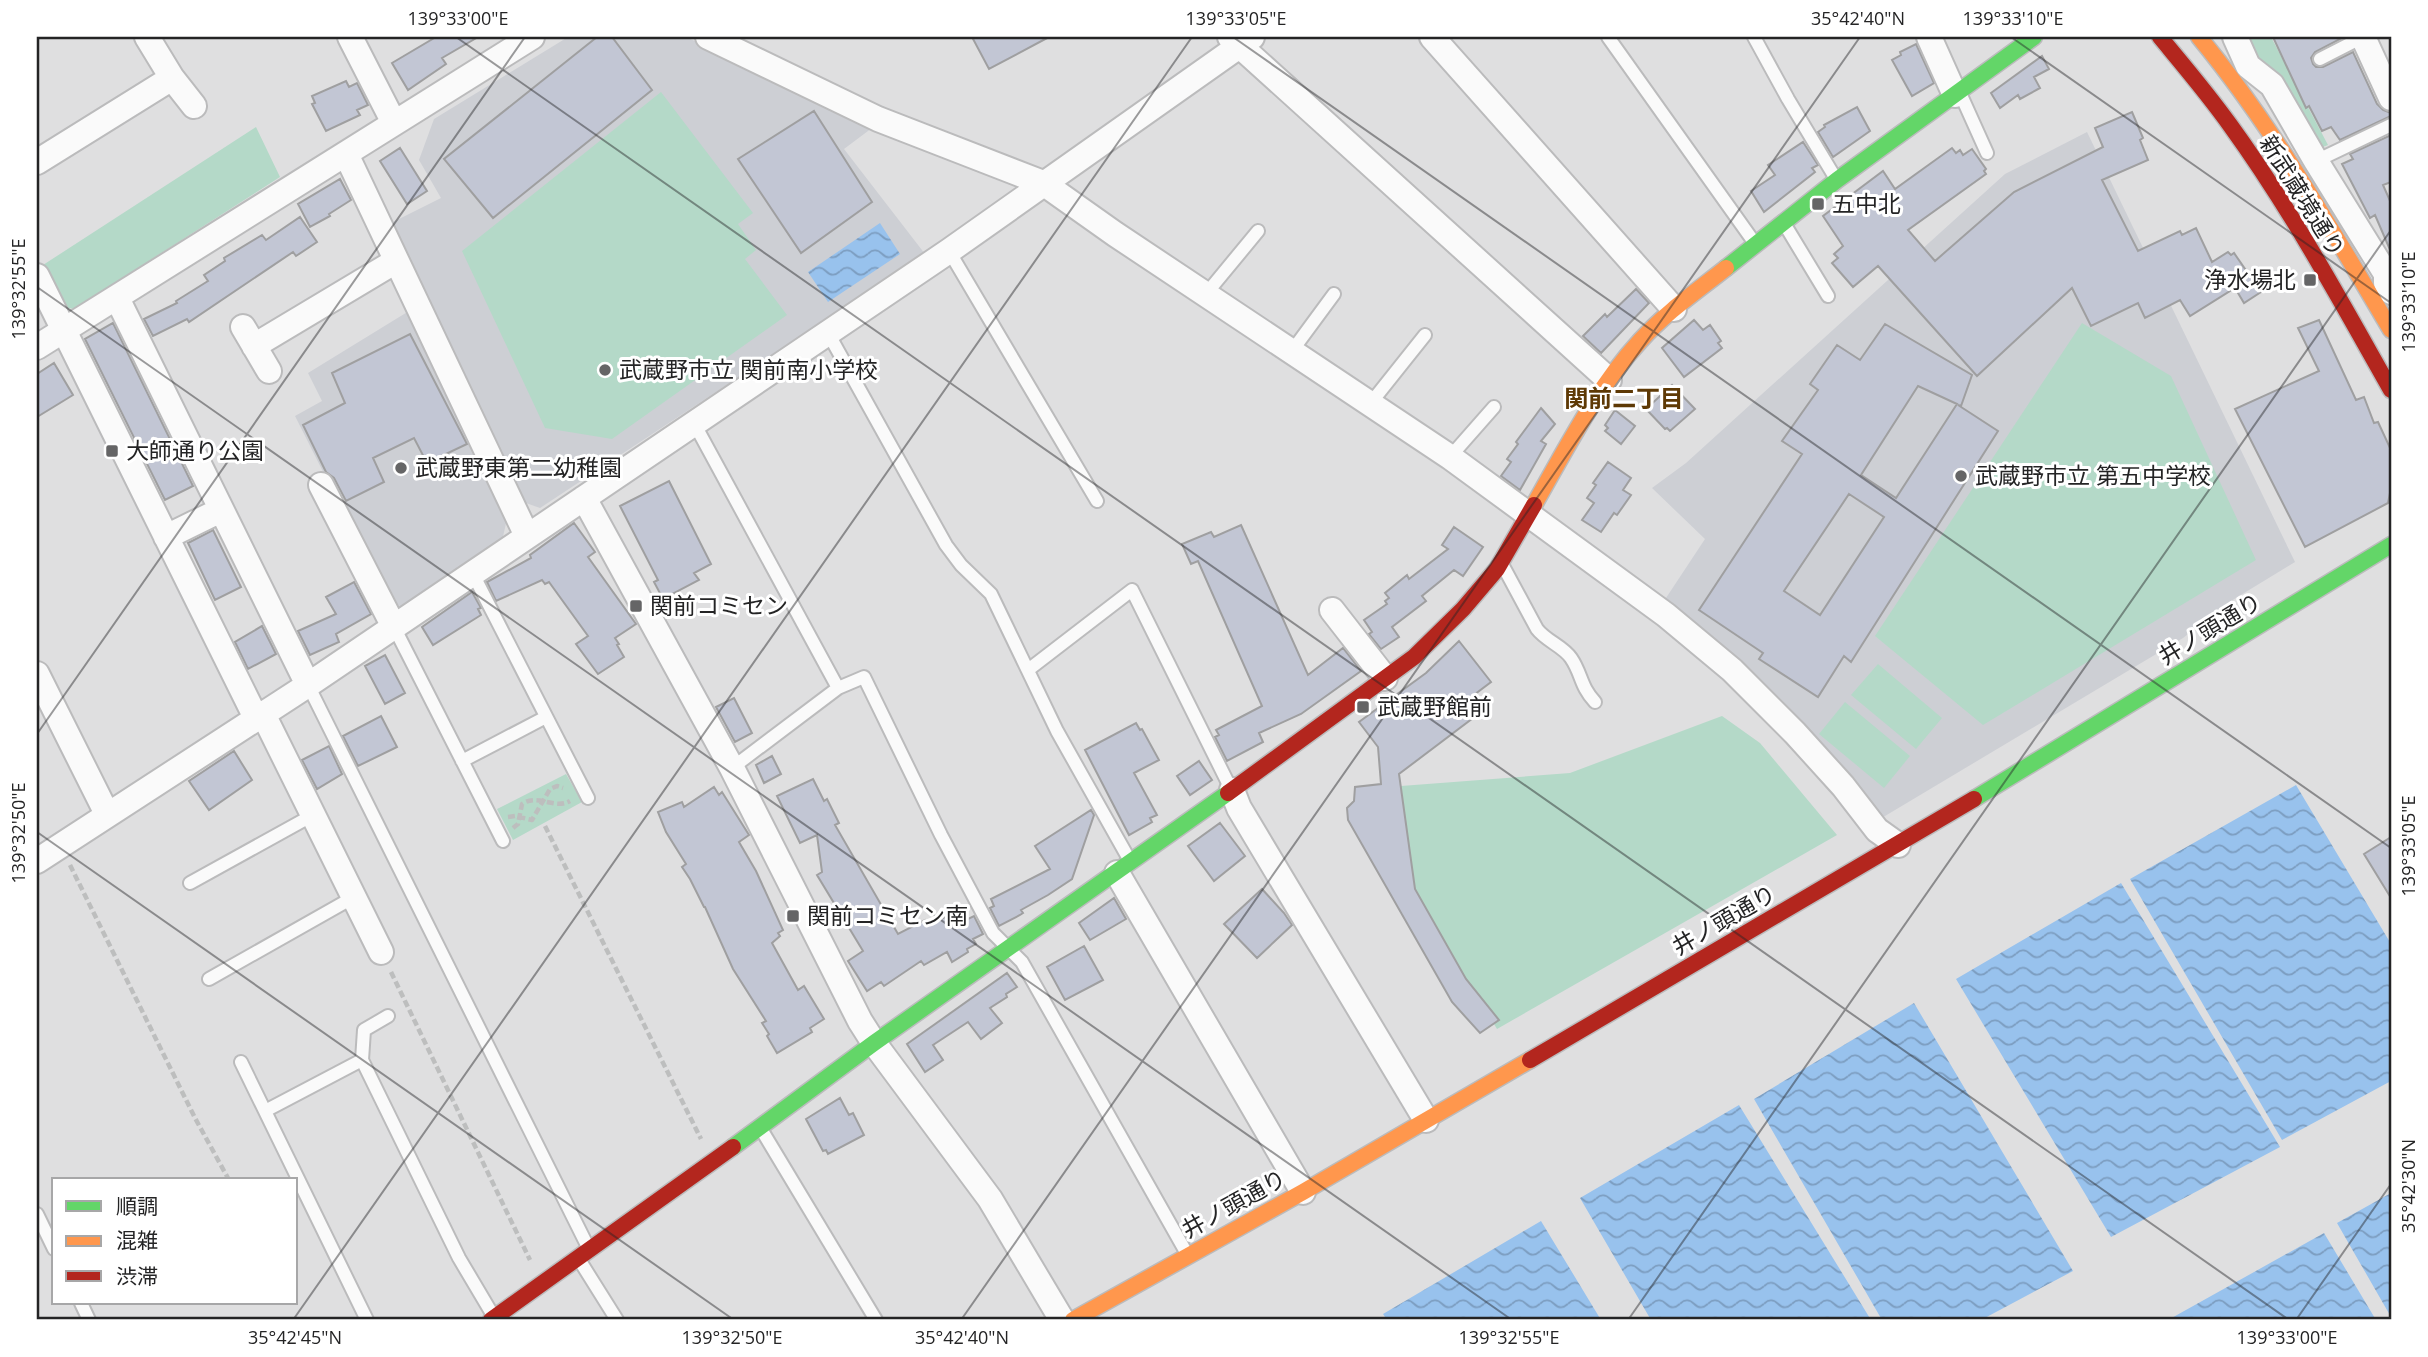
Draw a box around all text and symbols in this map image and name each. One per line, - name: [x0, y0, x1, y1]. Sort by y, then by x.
- text: 139°33'00"E: [408, 6, 508, 30]
- text: 139°33'05"E: [1186, 6, 1286, 30]
- text: 35°42'40"N: [1811, 6, 1905, 30]
- text: 139°33'10"E: [1963, 6, 2063, 30]
- street label: 新武蔵境通り: [2253, 128, 2353, 262]
- place label: 五中北: [1832, 187, 1901, 219]
- marker: 五中北: [1810, 196, 1826, 212]
- text: 139°32'55"E: [6, 239, 30, 339]
- text: 139°33'10"E: [2396, 252, 2420, 352]
- place label: 浄水場北: [2204, 263, 2296, 295]
- marker: 浄水場北: [2302, 272, 2318, 288]
- place label: 武蔵野市立 関前南小学校: [619, 353, 878, 385]
- marker: 武蔵野市立 関前南小学校: [597, 362, 613, 378]
- district label: 関前二丁目: [1564, 381, 1684, 414]
- place label: 大師通り公園: [126, 434, 264, 466]
- marker: 大師通り公園: [104, 443, 120, 459]
- place label: 武蔵野東第二幼稚園: [415, 451, 622, 483]
- place label: 武蔵野市立 第五中学校: [1975, 459, 2211, 491]
- marker: 武蔵野東第二幼稚園: [393, 460, 409, 476]
- marker: 武蔵野市立 第五中学校: [1953, 468, 1969, 484]
- street label: 井ノ頭通り: [2152, 585, 2267, 671]
- place label: 関前コミセン: [650, 589, 788, 621]
- marker: 関前コミセン: [628, 598, 644, 614]
- place label: 武蔵野館前: [1377, 690, 1492, 722]
- marker: 武蔵野館前: [1355, 699, 1371, 715]
- text: 139°32'50"E: [6, 783, 30, 883]
- text: 139°33'05"E: [2396, 796, 2420, 896]
- street label: 井ノ頭通り: [1666, 877, 1781, 962]
- place label: 関前コミセン南: [807, 899, 968, 931]
- marker: 関前コミセン南: [785, 908, 801, 924]
- text: 35°42'30"N: [2396, 1139, 2420, 1233]
- street label: 井ノ頭通り: [1175, 1161, 1292, 1245]
- legend: [52, 1178, 298, 1304]
- text: 順調: [116, 1192, 158, 1220]
- text: 混雑: [116, 1226, 158, 1254]
- text: 渋滞: [116, 1262, 158, 1290]
- text: 35°42'45"N: [248, 1325, 342, 1349]
- text: 139°32'50"E: [682, 1325, 782, 1349]
- text: 35°42'40"N: [915, 1325, 1009, 1349]
- text: 139°32'55"E: [1459, 1325, 1559, 1349]
- text: 139°33'00"E: [2237, 1325, 2337, 1349]

